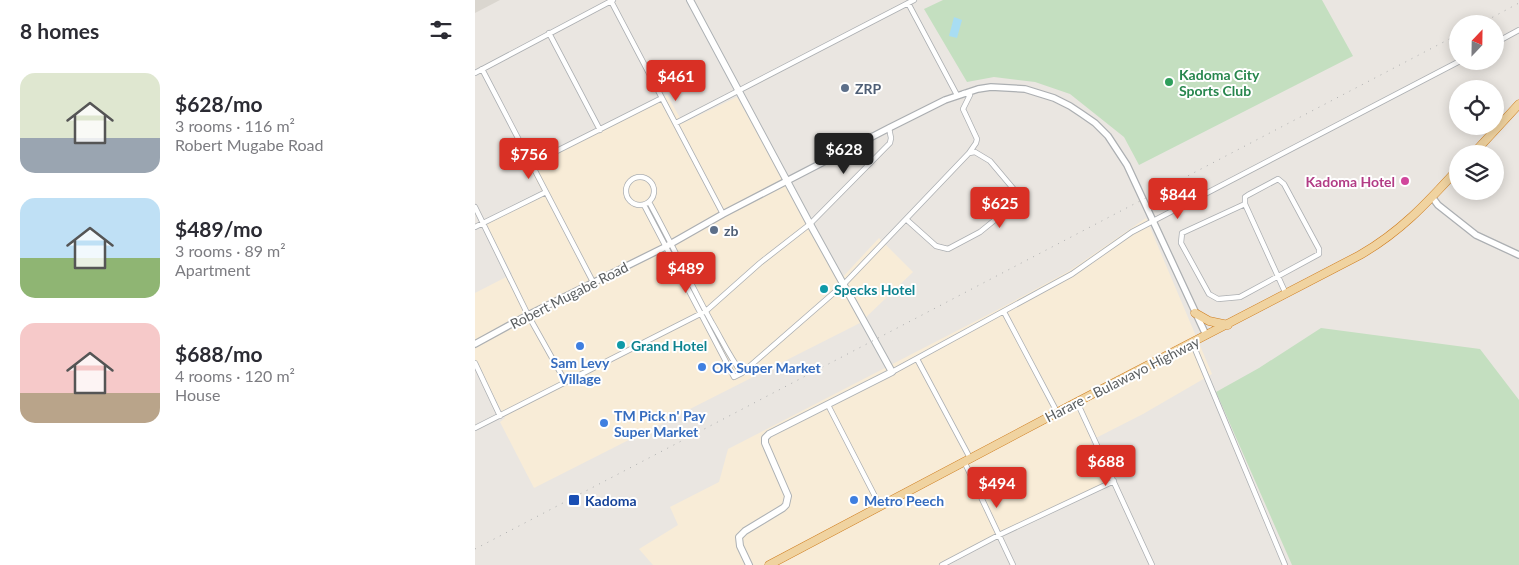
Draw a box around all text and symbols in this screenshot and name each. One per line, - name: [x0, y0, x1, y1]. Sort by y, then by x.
- north arrow: [1449, 15, 1504, 70]
- map controls: [1449, 15, 1504, 200]
- icon: filters: [427, 16, 455, 44]
- text: 8 homes: [20, 18, 99, 43]
- pin: $461: [646, 59, 706, 102]
- text: $461: [657, 66, 695, 85]
- place label: Kadoma City Sports Club: [1179, 66, 1260, 99]
- marker: Kadoma City Sports Club: [1163, 76, 1175, 88]
- place label: ZRP: [855, 80, 881, 97]
- button: locate: [1449, 80, 1504, 135]
- marker: ZRP: [839, 82, 851, 94]
- text: $628/mo: [175, 91, 263, 116]
- icon: home: [60, 93, 120, 153]
- text: 3 rooms · 116 m²: [175, 116, 295, 135]
- pin: $628: [814, 132, 874, 175]
- text: Robert Mugabe Road: [175, 135, 324, 154]
- pin: $756: [499, 138, 559, 180]
- text: $628: [825, 139, 863, 158]
- text: $756: [510, 144, 548, 163]
- button: layers: [1449, 145, 1504, 200]
- place label: Kadoma Hotel: [1306, 173, 1395, 190]
- marker: Kadoma Hotel: [1399, 175, 1411, 187]
- pin: $844: [1148, 178, 1208, 220]
- text: $844: [1159, 184, 1197, 203]
- pin: $625: [970, 186, 1030, 229]
- text: $625: [981, 193, 1019, 212]
- text: $489/mo: [175, 216, 263, 241]
- icon: home: [60, 218, 120, 278]
- place label: zb: [724, 222, 738, 239]
- marker: zb: [708, 224, 720, 236]
- text: 3 rooms · 89 m²: [175, 241, 286, 260]
- pin: $489: [656, 252, 716, 294]
- street label: Robert Mugabe Road: [507, 258, 631, 332]
- text: $489: [667, 258, 705, 277]
- text: Apartment: [175, 260, 250, 279]
- place label: Specks Hotel: [834, 281, 915, 298]
- marker: Specks Hotel: [818, 283, 830, 295]
- street label: Harare - Bulawayo Highway: [1042, 332, 1203, 425]
- place label: Grand Hotel: [631, 337, 707, 354]
- marker: Grand Hotel: [615, 339, 627, 351]
- marker: Sam Levy Village: [574, 340, 586, 352]
- text: $688/mo: [175, 341, 263, 366]
- icon: home: [60, 343, 120, 403]
- place label: Sam Levy Village: [551, 354, 610, 387]
- place label: OK Super Market: [712, 359, 821, 376]
- marker: OK Super Market: [696, 361, 708, 373]
- text: 4 rooms · 120 m²: [175, 366, 295, 385]
- text: House: [175, 385, 220, 404]
- place label: TM Pick n' Pay Super Market: [614, 407, 706, 440]
- marker: TM Pick n' Pay Super Market: [598, 417, 610, 429]
- pin: $688: [1076, 444, 1136, 487]
- text: $688: [1087, 451, 1125, 470]
- pin: $494: [967, 466, 1027, 509]
- text: $494: [978, 473, 1016, 492]
- place label: Kadoma: [585, 492, 637, 509]
- place label: Metro Peech: [864, 492, 944, 509]
- marker: Kadoma: [567, 493, 581, 507]
- marker: Metro Peech: [848, 494, 860, 506]

